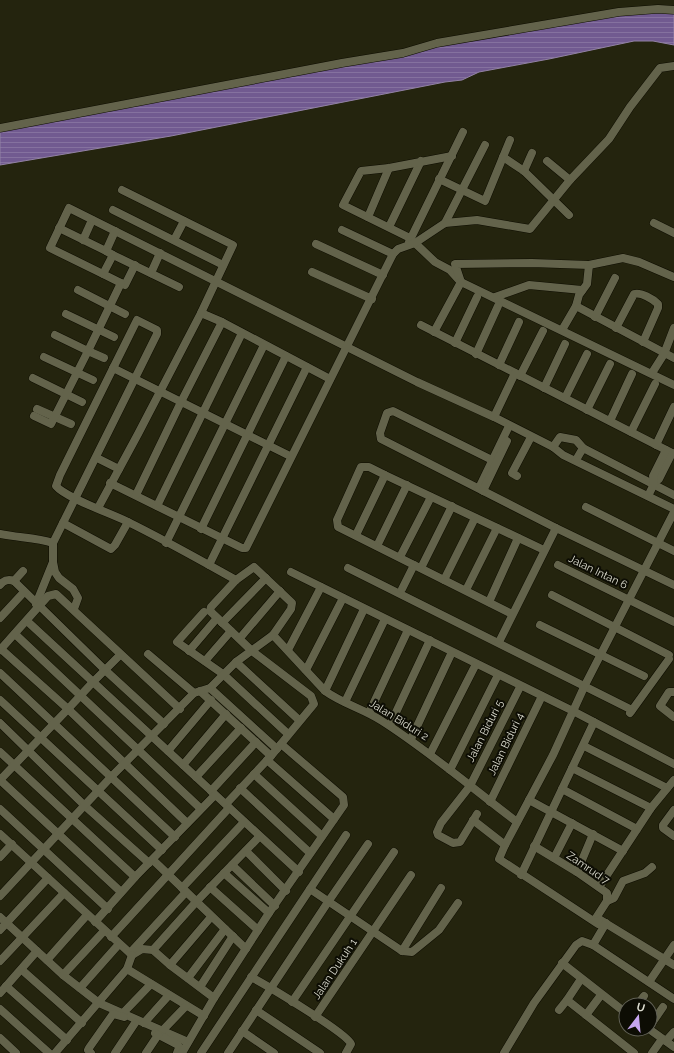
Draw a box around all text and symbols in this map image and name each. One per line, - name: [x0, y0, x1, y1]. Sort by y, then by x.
- street label: Jalan Intan 6: [566, 552, 630, 592]
- street label: Jalan Biduri 2: [367, 697, 431, 743]
- street label: Jalan Biduri 5: [464, 698, 506, 764]
- street label: Jalan Biduri 4: [485, 711, 527, 777]
- street label: Zamrud 7: [564, 849, 612, 887]
- street label: Jalan Dukuh 1: [310, 936, 360, 1002]
- north arrow: [618, 997, 658, 1037]
- text: U: [635, 1000, 646, 1015]

